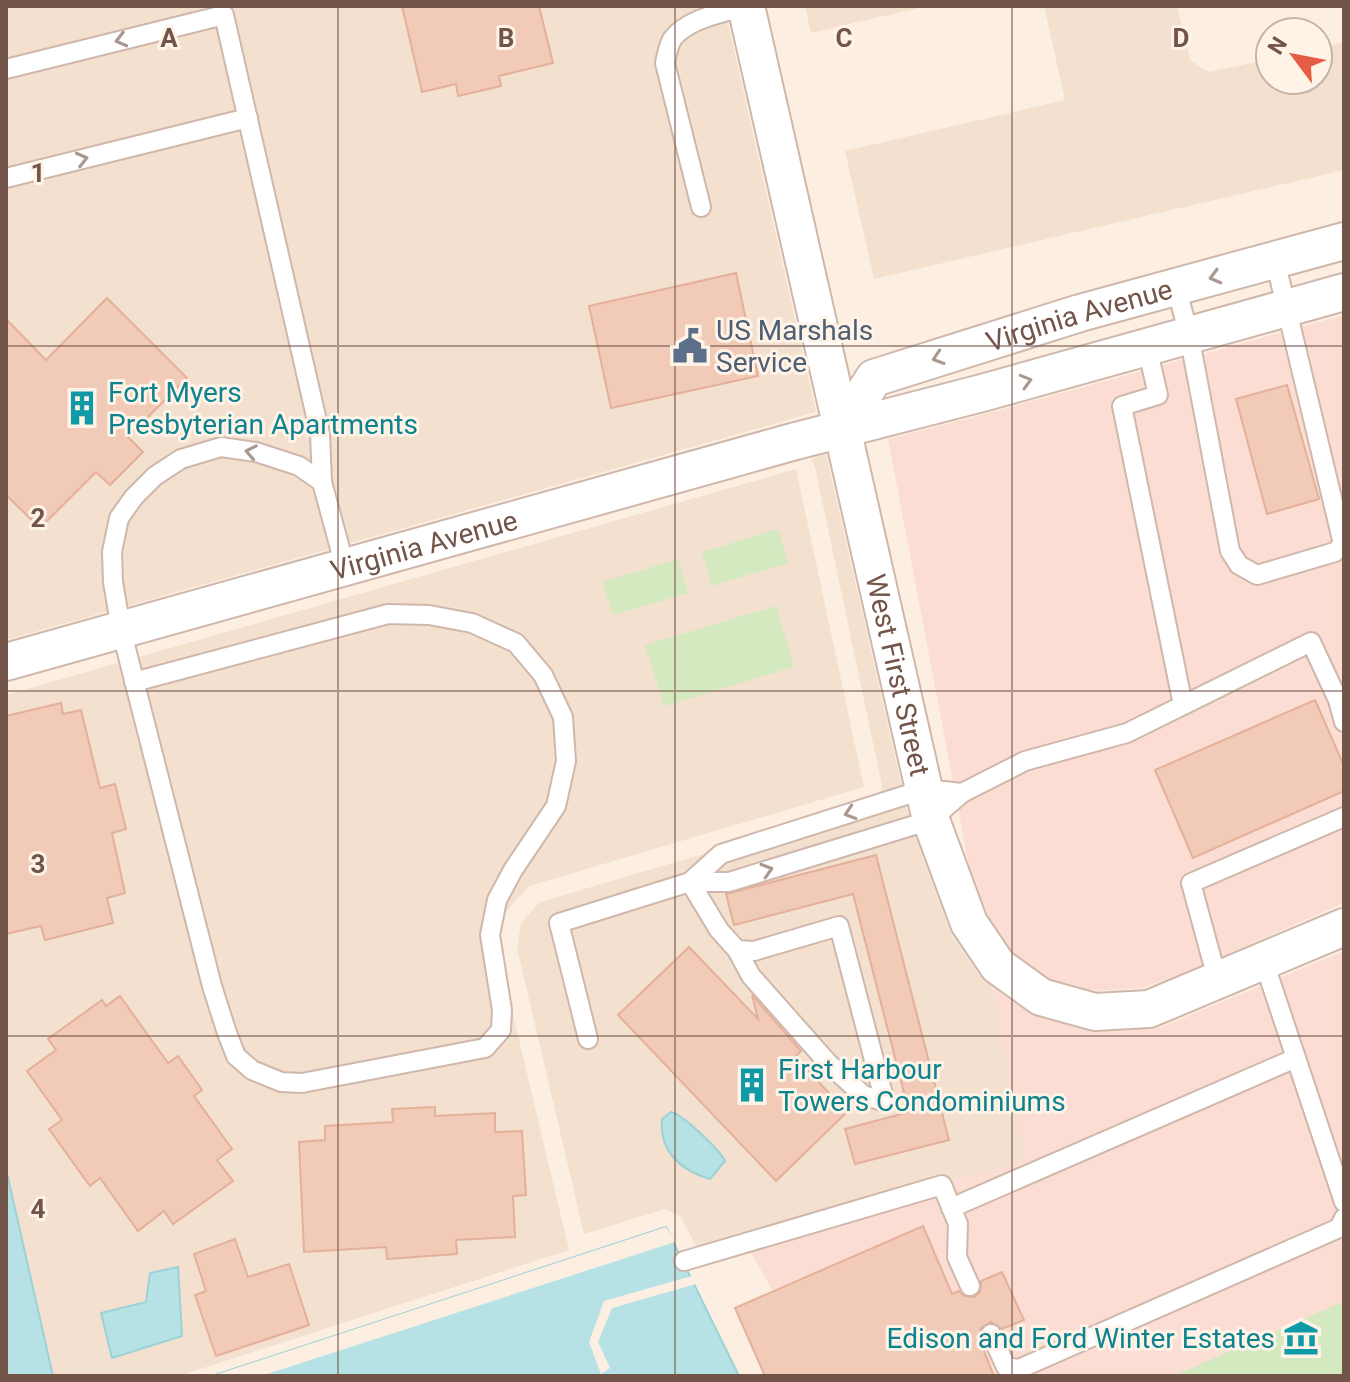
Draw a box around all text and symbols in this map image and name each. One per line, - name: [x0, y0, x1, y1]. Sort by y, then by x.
- north arrow: [1254, 16, 1334, 96]
- text: A: [160, 23, 178, 53]
- text: B: [498, 23, 514, 53]
- text: C: [835, 23, 853, 53]
- text: D: [1173, 23, 1189, 53]
- one-way arrow: [114, 31, 128, 48]
- text: N: [1263, 32, 1292, 59]
- one-way arrow: [74, 152, 88, 169]
- text: 1: [31, 158, 45, 188]
- one-way arrow: [1208, 267, 1222, 284]
- street label: Virginia Avenue: [982, 272, 1176, 358]
- place label: US Marshals Service: [716, 314, 873, 379]
- public building icon: US Marshals Service: [671, 327, 709, 365]
- one-way arrow: [932, 348, 946, 364]
- one-way arrow: [1018, 373, 1032, 390]
- place label: Fort Myers Presbyterian Apartments: [108, 376, 418, 441]
- building icon: Fort Myers Presbyterian Apartments: [63, 389, 101, 427]
- one-way arrow: [245, 445, 258, 462]
- text: 2: [31, 503, 45, 533]
- street label: Virginia Avenue: [327, 503, 521, 587]
- street label: West First Street: [859, 571, 937, 779]
- one-way arrow: [844, 804, 858, 820]
- text: 3: [31, 849, 45, 879]
- one-way arrow: [759, 863, 773, 879]
- place label: First Harbour Towers Condominiums: [778, 1053, 1066, 1118]
- building icon: First Harbour Towers Condominiums: [733, 1066, 771, 1104]
- text: 4: [31, 1194, 46, 1224]
- museum icon: Edison and Ford Winter Estates: [1282, 1319, 1320, 1357]
- place label: Edison and Ford Winter Estates: [887, 1322, 1275, 1355]

